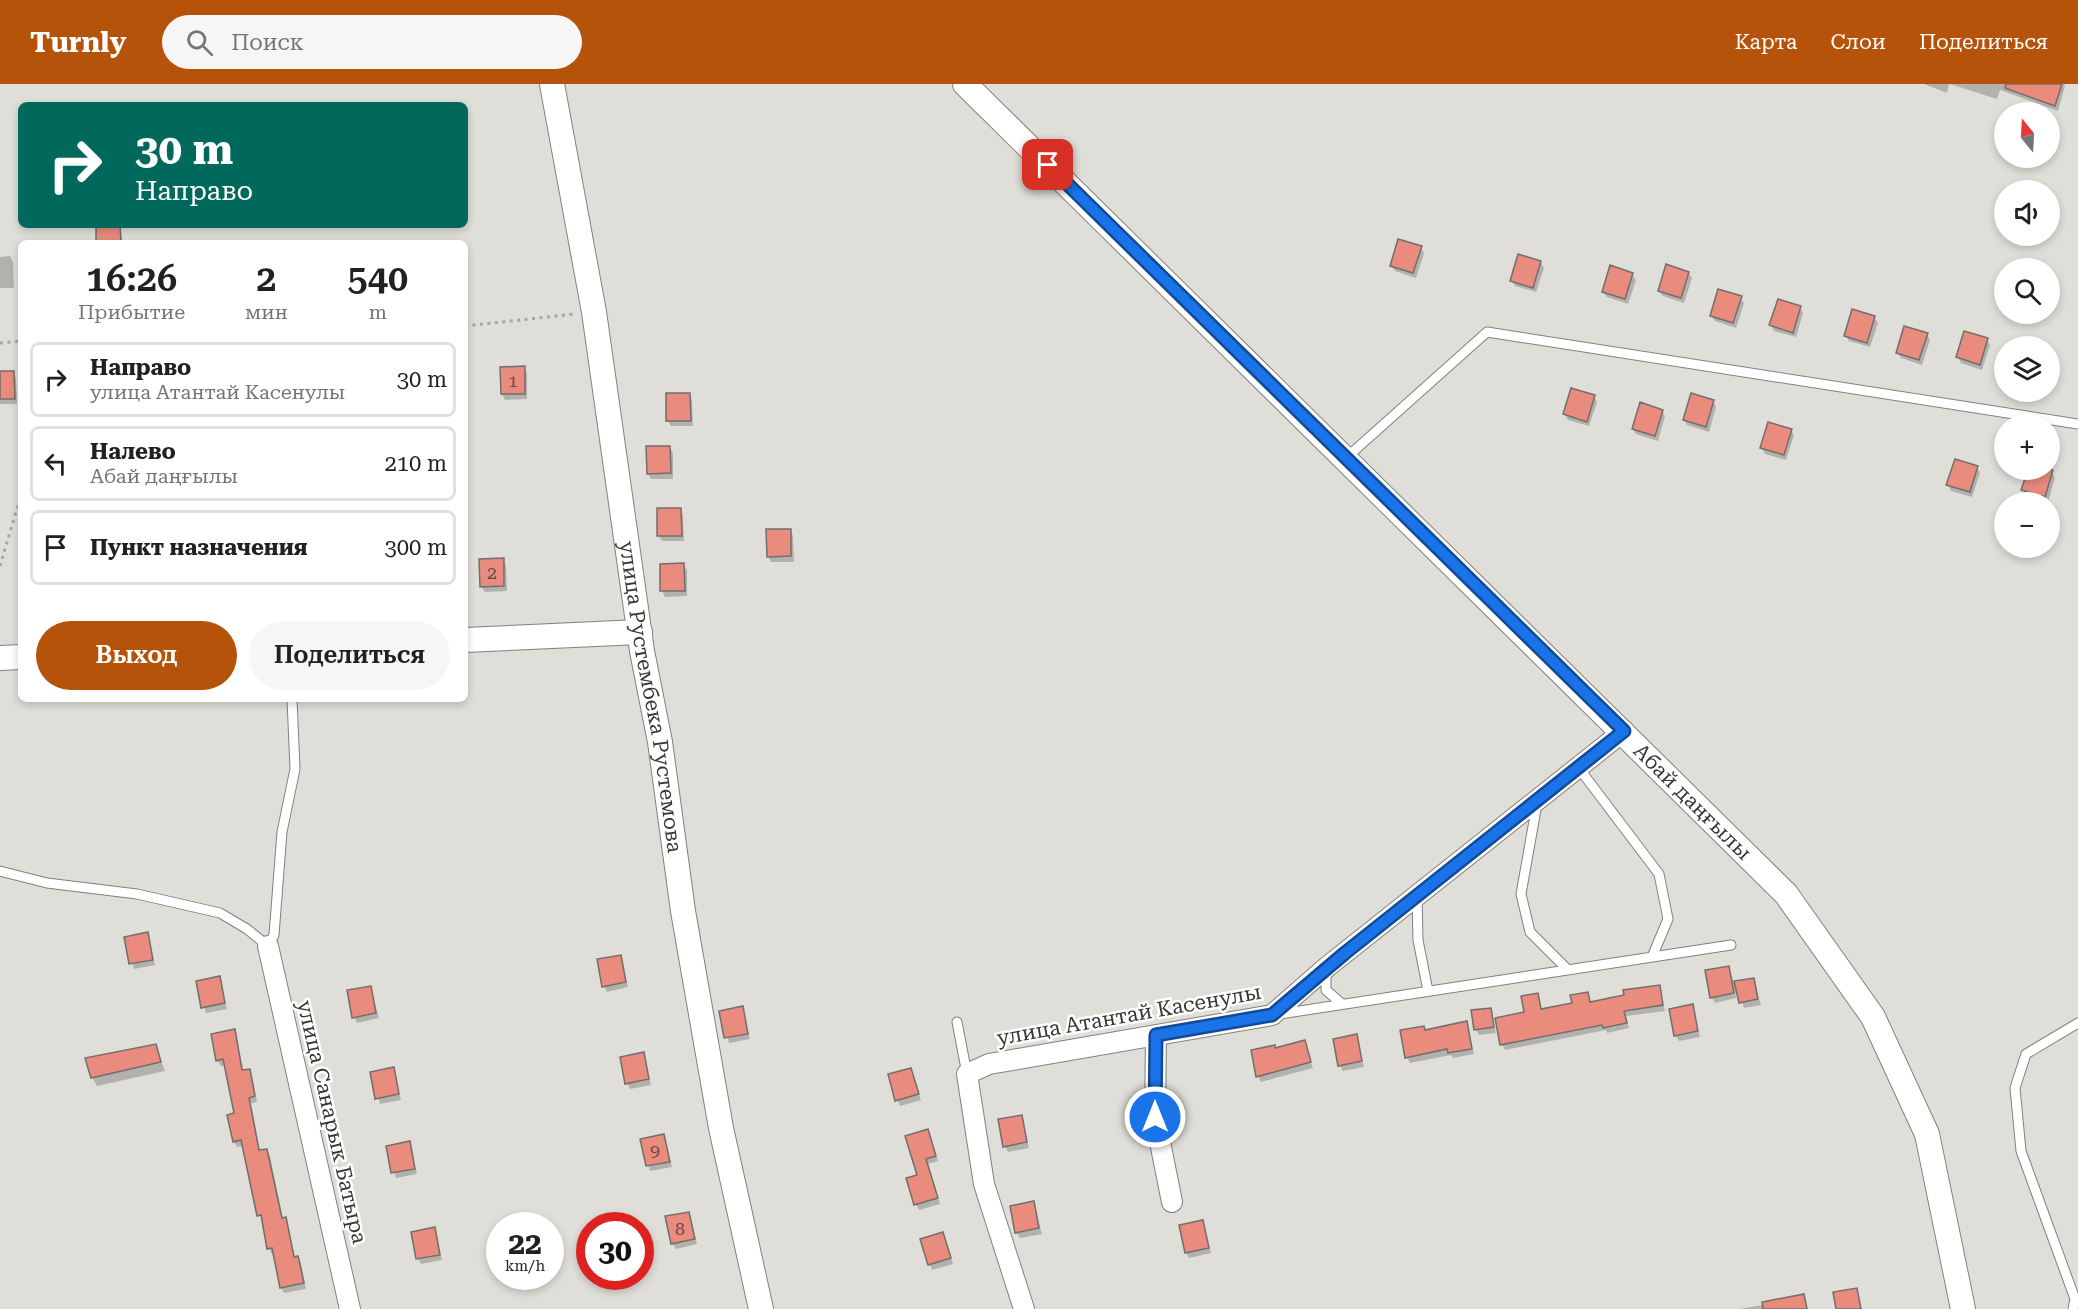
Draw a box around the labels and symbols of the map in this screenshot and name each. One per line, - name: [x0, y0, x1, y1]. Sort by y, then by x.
- north arrow: [1994, 102, 2060, 168]
- pin: [1022, 139, 1073, 190]
- house number: 1: [508, 370, 518, 391]
- street label: улица Рустембека Рустемова: [615, 540, 687, 855]
- house number: 2: [487, 562, 497, 583]
- street label: Абай даңғылы: [1629, 739, 1756, 865]
- street label: улица Атантай Касенулы: [995, 980, 1263, 1050]
- street label: улица Санарык Батыра: [292, 998, 372, 1247]
- position arrow: [1123, 1085, 1187, 1149]
- house number: 9: [650, 1140, 660, 1161]
- speed limit sign: 30: [576, 1212, 654, 1290]
- house number: 8: [675, 1218, 685, 1239]

